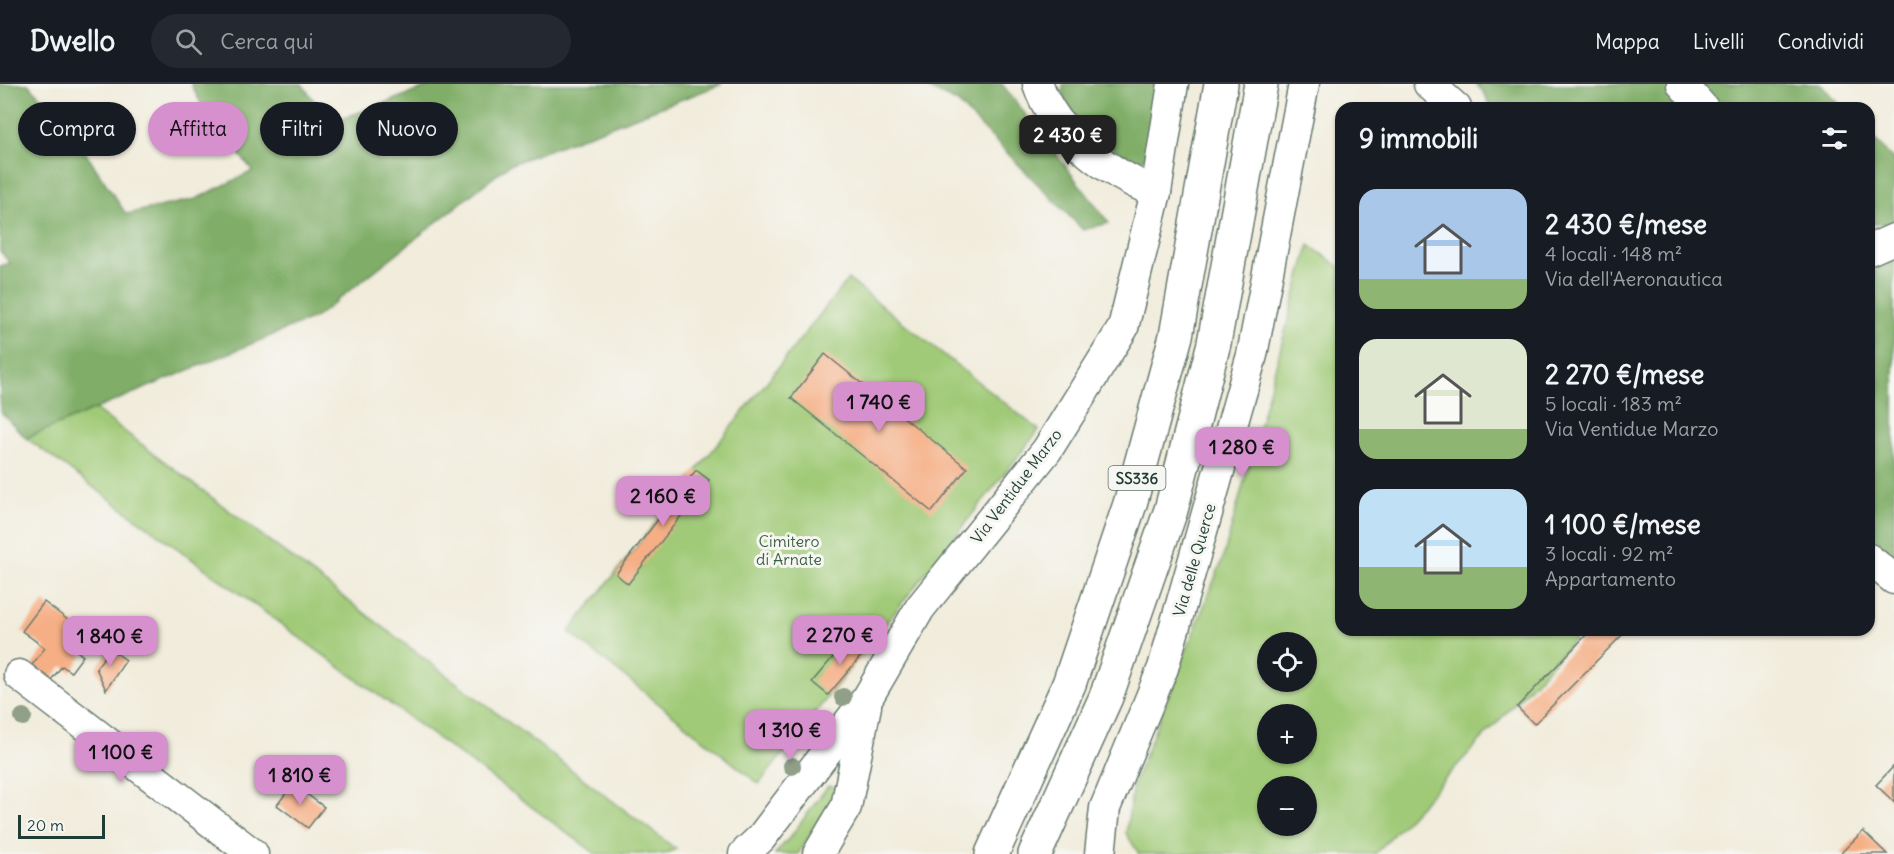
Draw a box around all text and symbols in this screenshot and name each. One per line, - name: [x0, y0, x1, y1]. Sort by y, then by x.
- search box: [151, 14, 571, 68]
- text: Dwello: [30, 23, 115, 59]
- icon: search: [172, 25, 205, 58]
- text: Cerca qui: [220, 27, 314, 55]
- text: Mappa: [1595, 28, 1660, 55]
- text: Livelli: [1693, 28, 1744, 55]
- text: Condividi: [1777, 28, 1864, 55]
- chip: Compra: [18, 102, 136, 156]
- chip: Affitta: [148, 102, 248, 156]
- chip: Filtri: [260, 102, 344, 156]
- chip: Nuovo: [356, 102, 458, 156]
- pin: 2 430 €: [1013, 115, 1123, 166]
- text: 2 430 €: [1033, 122, 1103, 147]
- text: 9 immobili: [1359, 122, 1478, 155]
- icon: filters: [1818, 122, 1851, 155]
- text: 2 430 €/mese: [1545, 208, 1707, 241]
- icon: home: [1407, 213, 1479, 285]
- text: 4 locali · 148 m²: [1545, 241, 1682, 266]
- text: Via dell'Aeronautica: [1545, 266, 1723, 291]
- text: 2 270 €/mese: [1545, 358, 1704, 391]
- icon: home: [1407, 363, 1479, 435]
- pin: 1 740 €: [824, 382, 934, 433]
- text: 1 740 €: [847, 389, 911, 414]
- text: 5 locali · 183 m²: [1545, 391, 1682, 416]
- text: Via Ventidue Marzo: [1545, 416, 1718, 441]
- street label: Via Ventidue Marzo: [966, 425, 1066, 547]
- pin: 1 280 €: [1187, 427, 1297, 478]
- text: 1 280 €: [1209, 434, 1275, 459]
- road number: SS336: [1108, 466, 1166, 490]
- pin: 2 160 €: [608, 476, 718, 527]
- text: 2 160 €: [630, 483, 696, 508]
- street label: Via delle Querce: [1168, 501, 1220, 619]
- text: 1 100 €/mese: [1545, 508, 1701, 541]
- icon: home: [1407, 513, 1479, 585]
- park label: Cimitero di Arnate: [756, 531, 822, 569]
- text: 3 locali · 92 m²: [1545, 541, 1673, 566]
- text: Appartamento: [1545, 566, 1676, 591]
- pin: 2 270 €: [785, 615, 895, 666]
- pin: 1 840 €: [55, 616, 165, 667]
- text: 2 270 €: [806, 622, 874, 647]
- text: 1 840 €: [77, 623, 143, 648]
- map controls: [1257, 632, 1317, 836]
- button: locate: [1257, 632, 1317, 692]
- button: +: [1257, 704, 1317, 764]
- pin: 1 310 €: [735, 710, 845, 761]
- text: 1 310 €: [759, 717, 821, 742]
- pin: 1 100 €: [66, 732, 176, 783]
- text: 1 100 €: [89, 739, 153, 764]
- pin: 1 810 €: [245, 755, 355, 806]
- text: 1 810 €: [269, 762, 331, 787]
- button: −: [1257, 776, 1317, 836]
- scale bar: [18, 812, 105, 840]
- text: 20 m: [27, 815, 64, 835]

